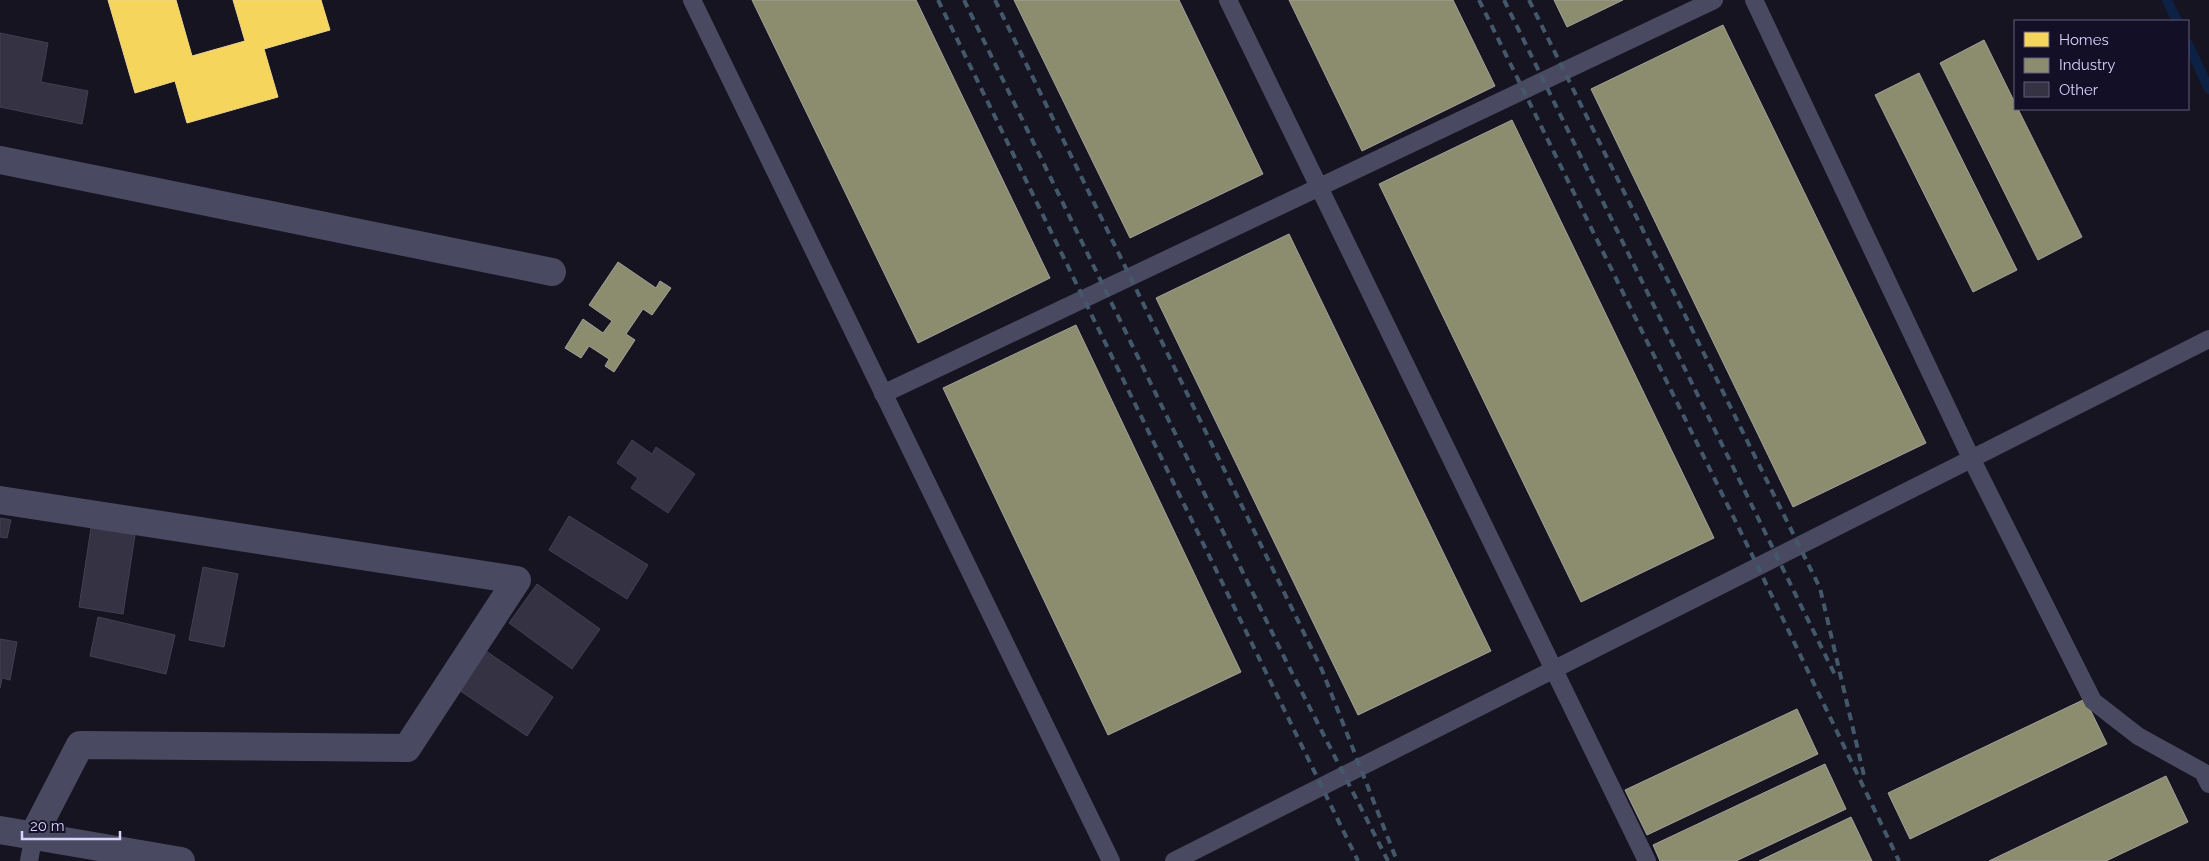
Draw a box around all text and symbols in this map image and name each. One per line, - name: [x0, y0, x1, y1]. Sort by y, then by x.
- legend: [2014, 20, 2189, 110]
- text: Homes: [2059, 31, 2109, 49]
- text: Industry: [2059, 56, 2115, 74]
- text: Other: [2059, 81, 2099, 99]
- scale bar: [22, 808, 120, 840]
- text: 20 m: [30, 817, 65, 835]

